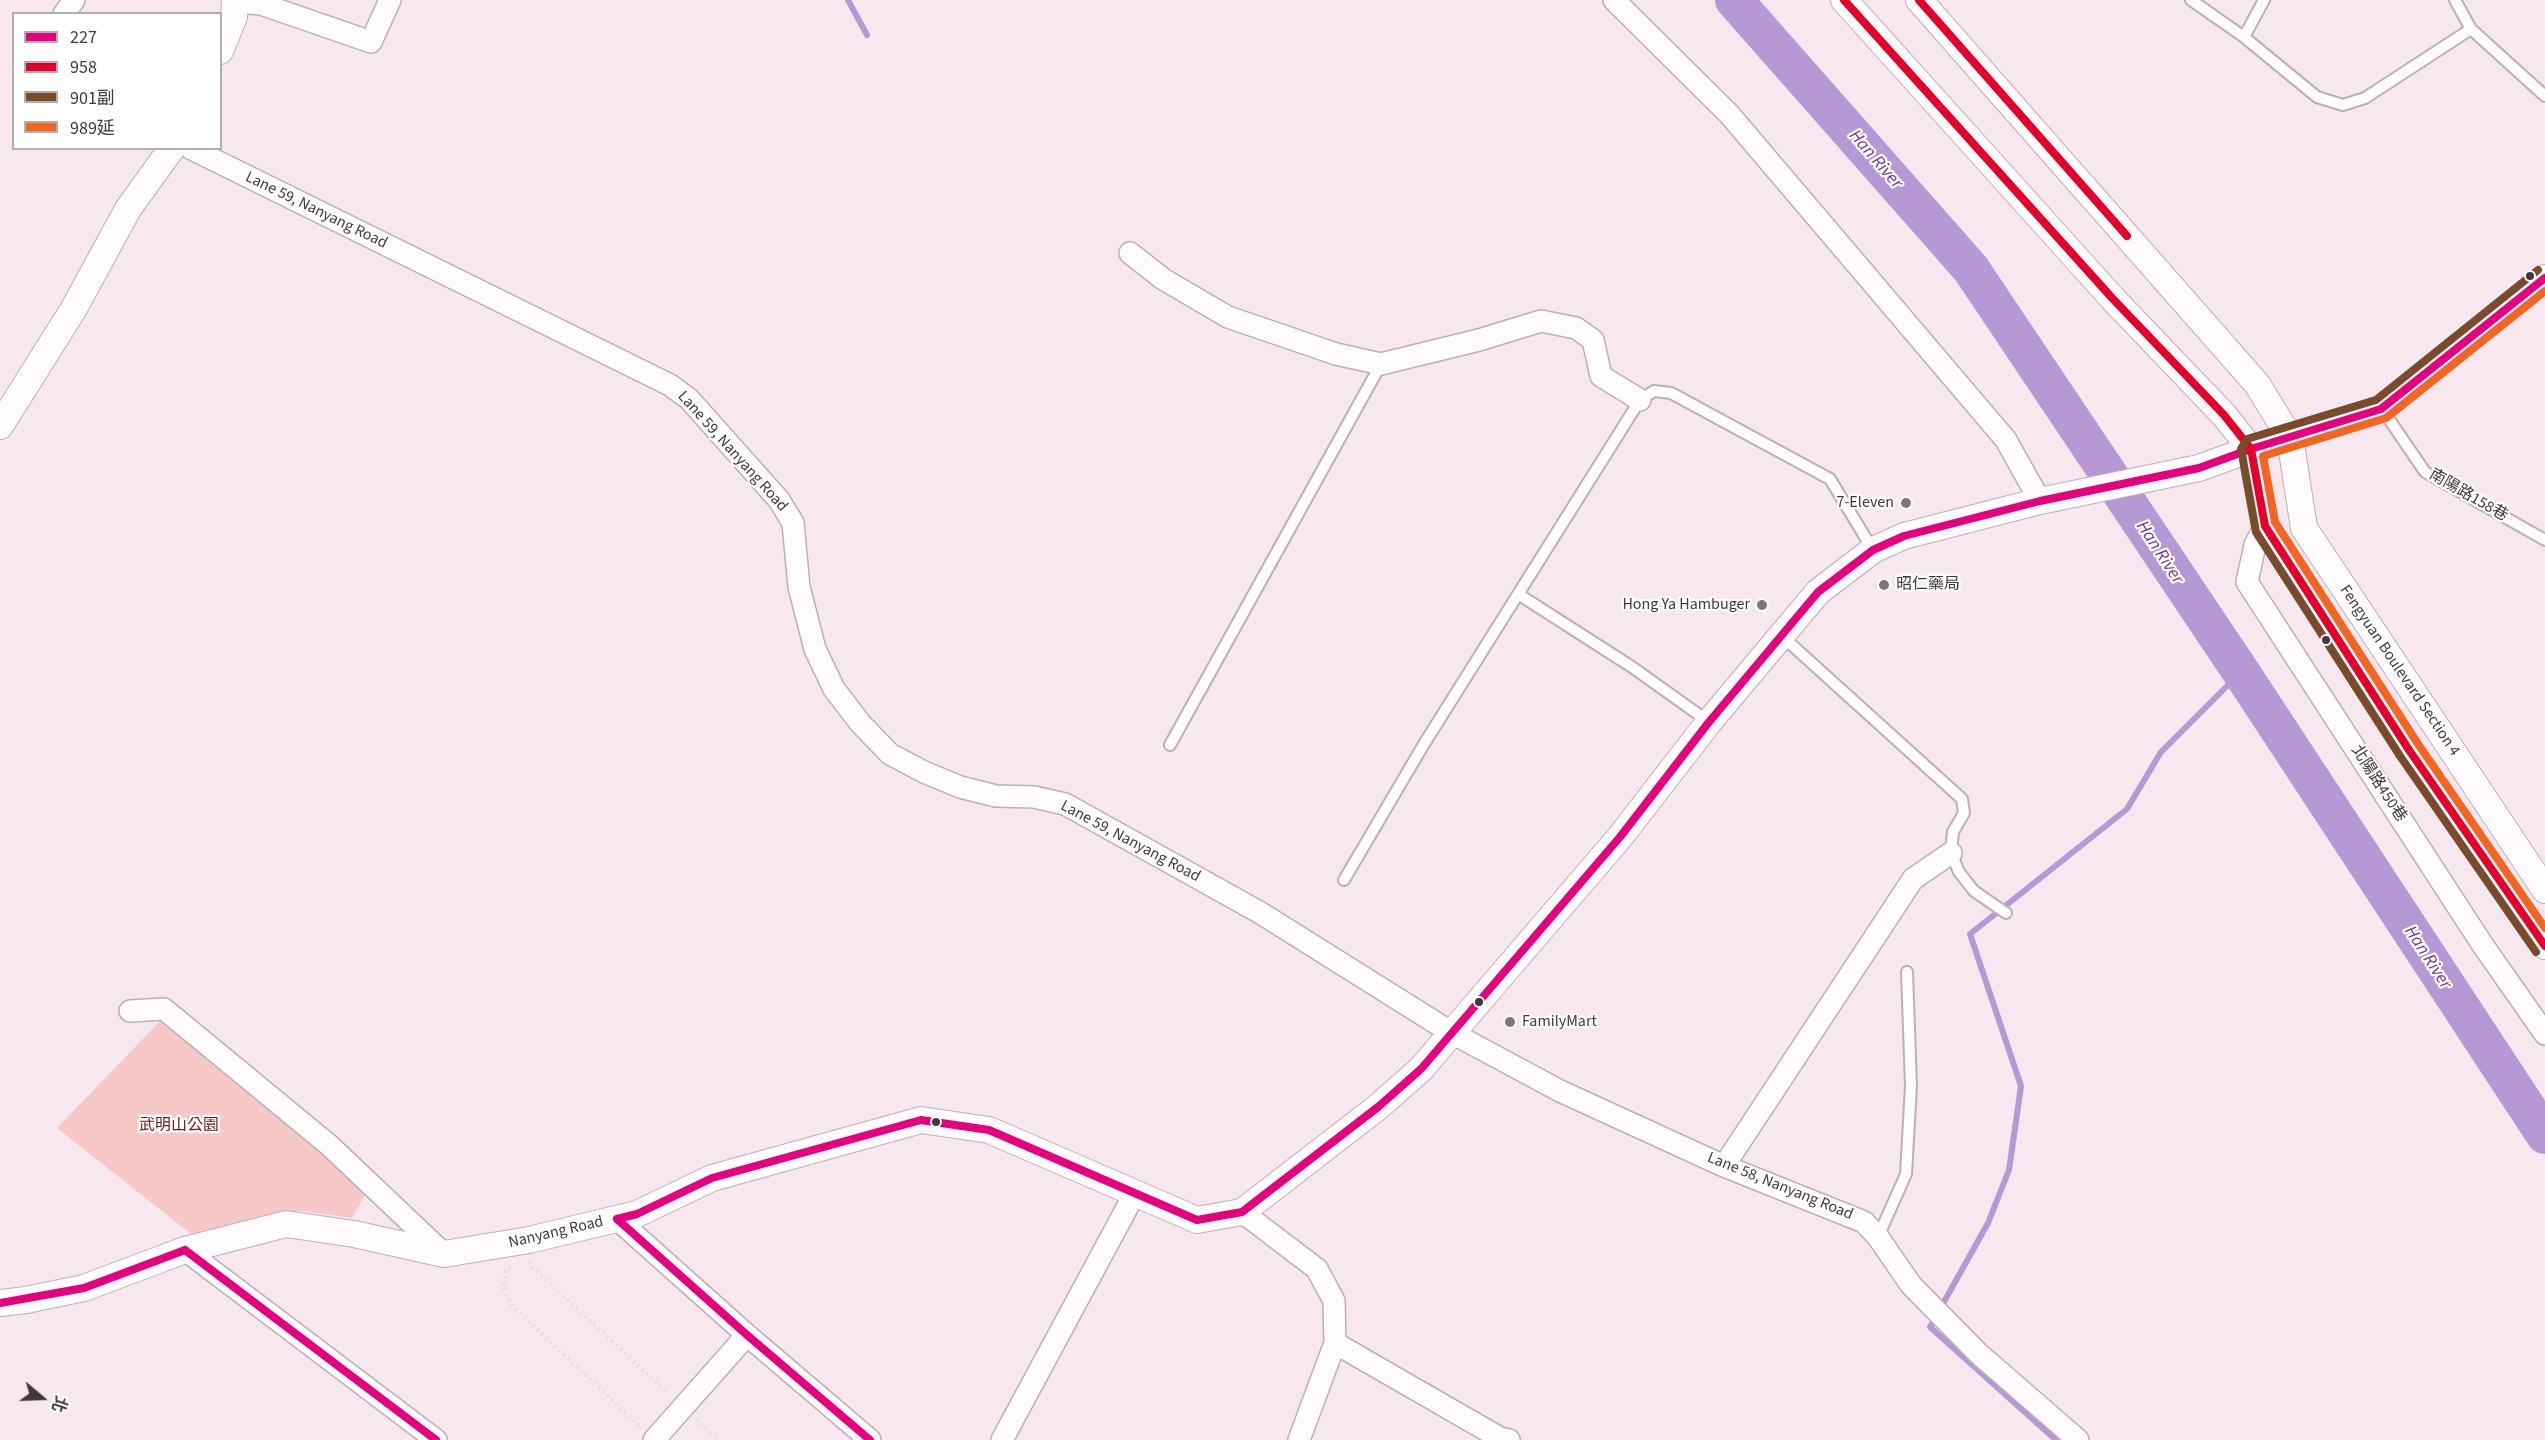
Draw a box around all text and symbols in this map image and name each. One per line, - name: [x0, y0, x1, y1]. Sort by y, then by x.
- legend: [12, 12, 222, 150]
- text: 227: [70, 25, 97, 50]
- text: 958: [70, 55, 97, 80]
- text: 901副: [70, 86, 115, 111]
- text: 989延: [70, 116, 115, 141]
- water label: Han River: [1844, 126, 1906, 194]
- street label: Lane 59, Nanyang Road: [242, 168, 390, 254]
- unlabelled marker: [2524, 270, 2536, 282]
- street label: Lane 59, Nanyang Road: [673, 388, 791, 516]
- street label: 南陽路158巷: [2425, 466, 2511, 526]
- place label: 7-Eleven: [1836, 493, 1894, 513]
- marker: 7-Eleven: [1899, 496, 1913, 510]
- water label: Han River: [2131, 517, 2187, 589]
- place label: 昭仁藥局: [1896, 575, 1960, 595]
- marker: 昭仁藥局: [1877, 578, 1891, 592]
- street label: Fengyuan Boulevard Section 4: [2335, 582, 2463, 760]
- place label: Hong Ya Hambuger: [1622, 595, 1750, 615]
- marker: Hong Ya Hambuger: [1755, 598, 1769, 612]
- unlabelled marker: [2320, 634, 2332, 646]
- street label: 北陽路450巷: [2346, 742, 2410, 826]
- street label: Lane 59, Nanyang Road: [1057, 797, 1203, 887]
- water label: Han River: [2399, 922, 2455, 994]
- unlabelled marker: [1473, 996, 1485, 1008]
- place label: FamilyMart: [1522, 1012, 1597, 1032]
- marker: FamilyMart: [1503, 1015, 1517, 1029]
- park label: 武明山公園: [139, 1116, 219, 1136]
- unlabelled marker: [930, 1116, 942, 1128]
- street label: Lane 58, Nanyang Road: [1704, 1149, 1856, 1225]
- street label: Nanyang Road: [507, 1213, 605, 1253]
- north arrow: [12, 1368, 72, 1428]
- text: 北: [46, 1393, 72, 1415]

